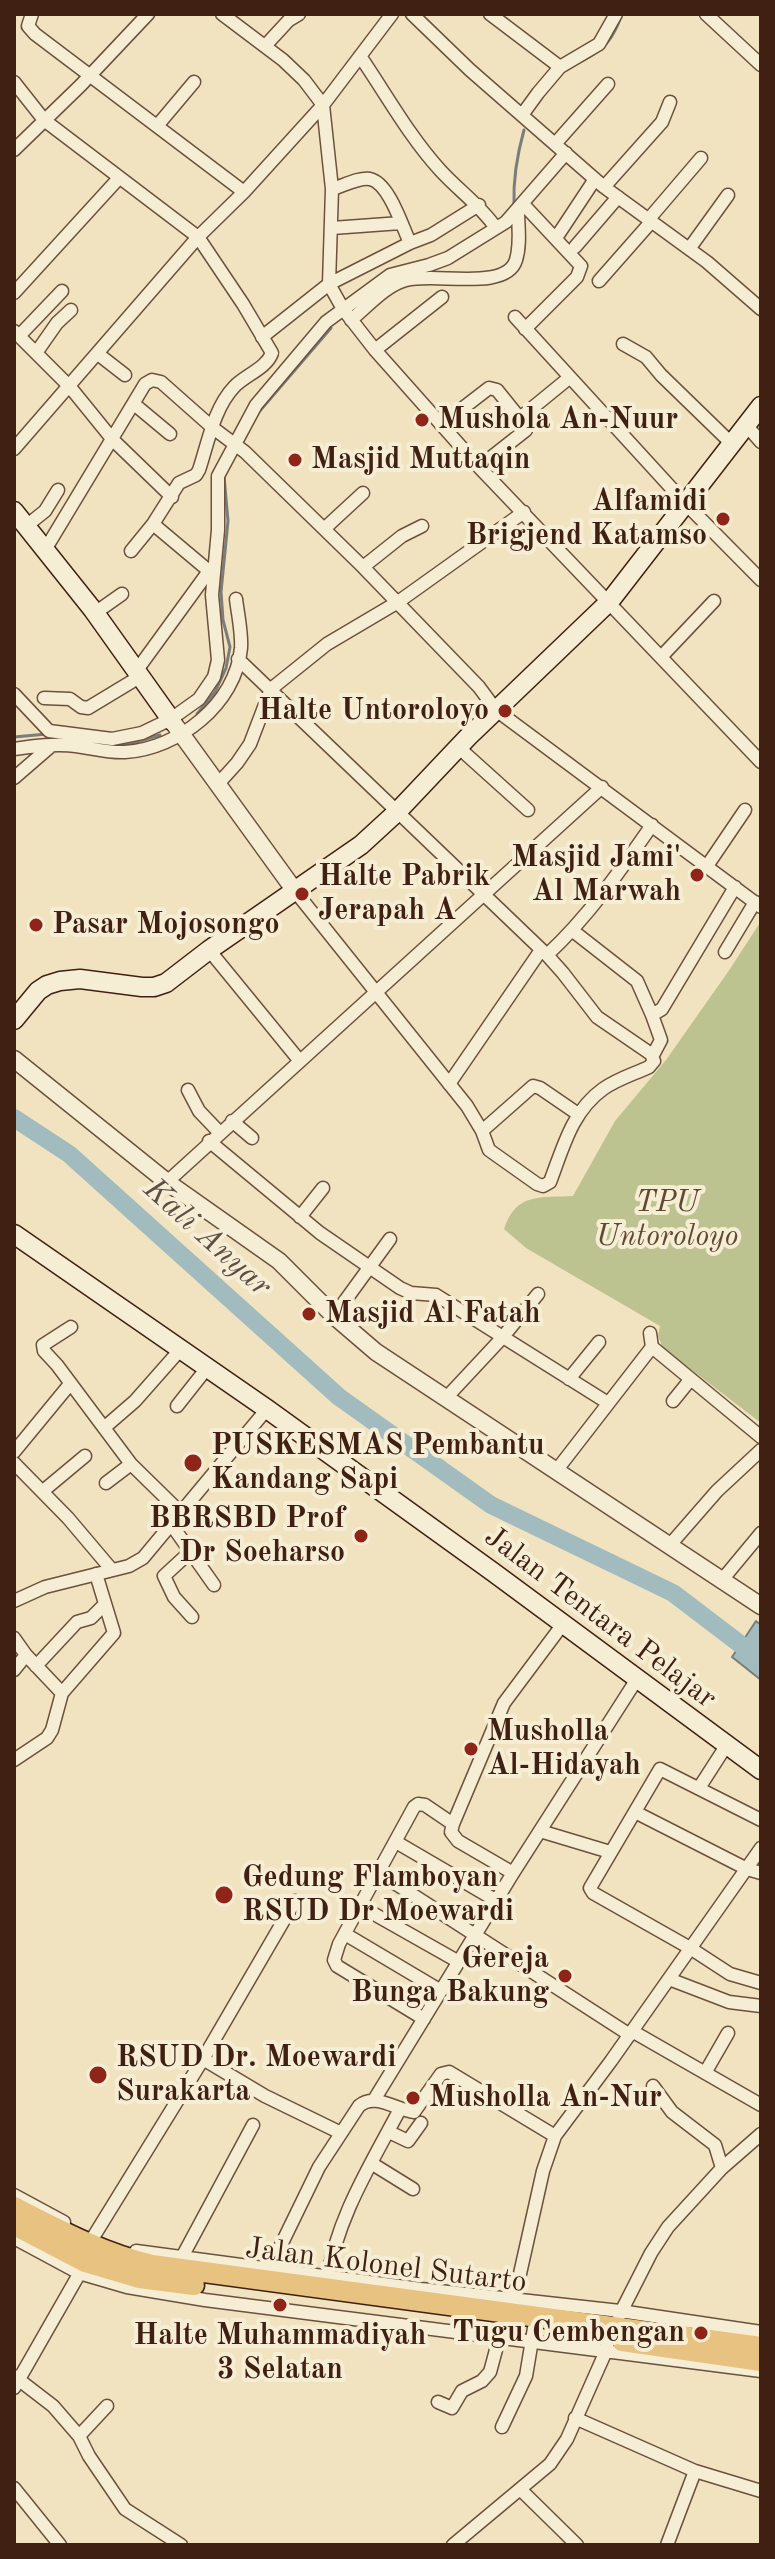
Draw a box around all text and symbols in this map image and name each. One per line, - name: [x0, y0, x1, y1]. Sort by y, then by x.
- place label: Mushola An-Nuur: [438, 402, 678, 438]
- marker: Mushola An-Nuur: [413, 411, 431, 429]
- place label: Masjid Muttaqin: [311, 442, 530, 478]
- marker: Masjid Muttaqin: [286, 451, 304, 469]
- place label: Alfamidi Brigjend Katamso: [466, 484, 707, 554]
- marker: Alfamidi Brigjend Katamso: [714, 510, 732, 528]
- place label: Halte Untoroloyo: [258, 693, 489, 729]
- marker: Halte Untoroloyo: [496, 702, 514, 720]
- place label: Masjid Jami' Al Marwah: [512, 840, 681, 910]
- place label: Halte Pabrik Jerapah A: [318, 859, 490, 930]
- marker: Masjid Jami' Al Marwah: [688, 866, 706, 884]
- marker: Halte Pabrik Jerapah A: [293, 885, 311, 903]
- place label: Pasar Mojosongo: [52, 907, 280, 943]
- marker: Pasar Mojosongo: [27, 916, 45, 934]
- water label: Kali Anyar: [135, 1170, 279, 1306]
- park label: TPU Untoroloyo: [596, 1185, 738, 1256]
- place label: Masjid Al Fatah: [325, 1296, 540, 1332]
- marker: Masjid Al Fatah: [300, 1305, 318, 1323]
- place label: PUSKESMAS Pembantu Kandang Sapi: [211, 1428, 545, 1498]
- marker: PUSKESMAS Pembantu Kandang Sapi: [182, 1452, 204, 1474]
- place label: BBRSBD Prof Dr Soeharso: [149, 1501, 345, 1572]
- street label: Jalan Tentara Pelajar: [477, 1519, 723, 1717]
- marker: BBRSBD Prof Dr Soeharso: [352, 1527, 370, 1545]
- place label: Musholla Al-Hidayah: [487, 1714, 641, 1784]
- marker: Musholla Al-Hidayah: [462, 1740, 480, 1758]
- place label: Gedung Flamboyan RSUD Dr Moewardi: [242, 1860, 514, 1930]
- marker: Gedung Flamboyan RSUD Dr Moewardi: [213, 1884, 235, 1906]
- place label: Gereja Bunga Bakung: [351, 1941, 549, 2012]
- marker: Gereja Bunga Bakung: [556, 1967, 574, 1985]
- place label: RSUD Dr. Moewardi Surakarta: [116, 2040, 396, 2110]
- marker: RSUD Dr. Moewardi Surakarta: [87, 2064, 109, 2086]
- place label: Musholla An-Nur: [429, 2080, 662, 2116]
- marker: Musholla An-Nur: [404, 2089, 422, 2107]
- street label: Jalan Kolonel Sutarto: [243, 2231, 529, 2301]
- marker: Halte Muhammadiyah 3 Selatan: [271, 2296, 289, 2314]
- place label: Tugu Cembengan: [452, 2315, 685, 2351]
- place label: Halte Muhammadiyah 3 Selatan: [134, 2318, 426, 2388]
- marker: Tugu Cembengan: [692, 2324, 710, 2342]

